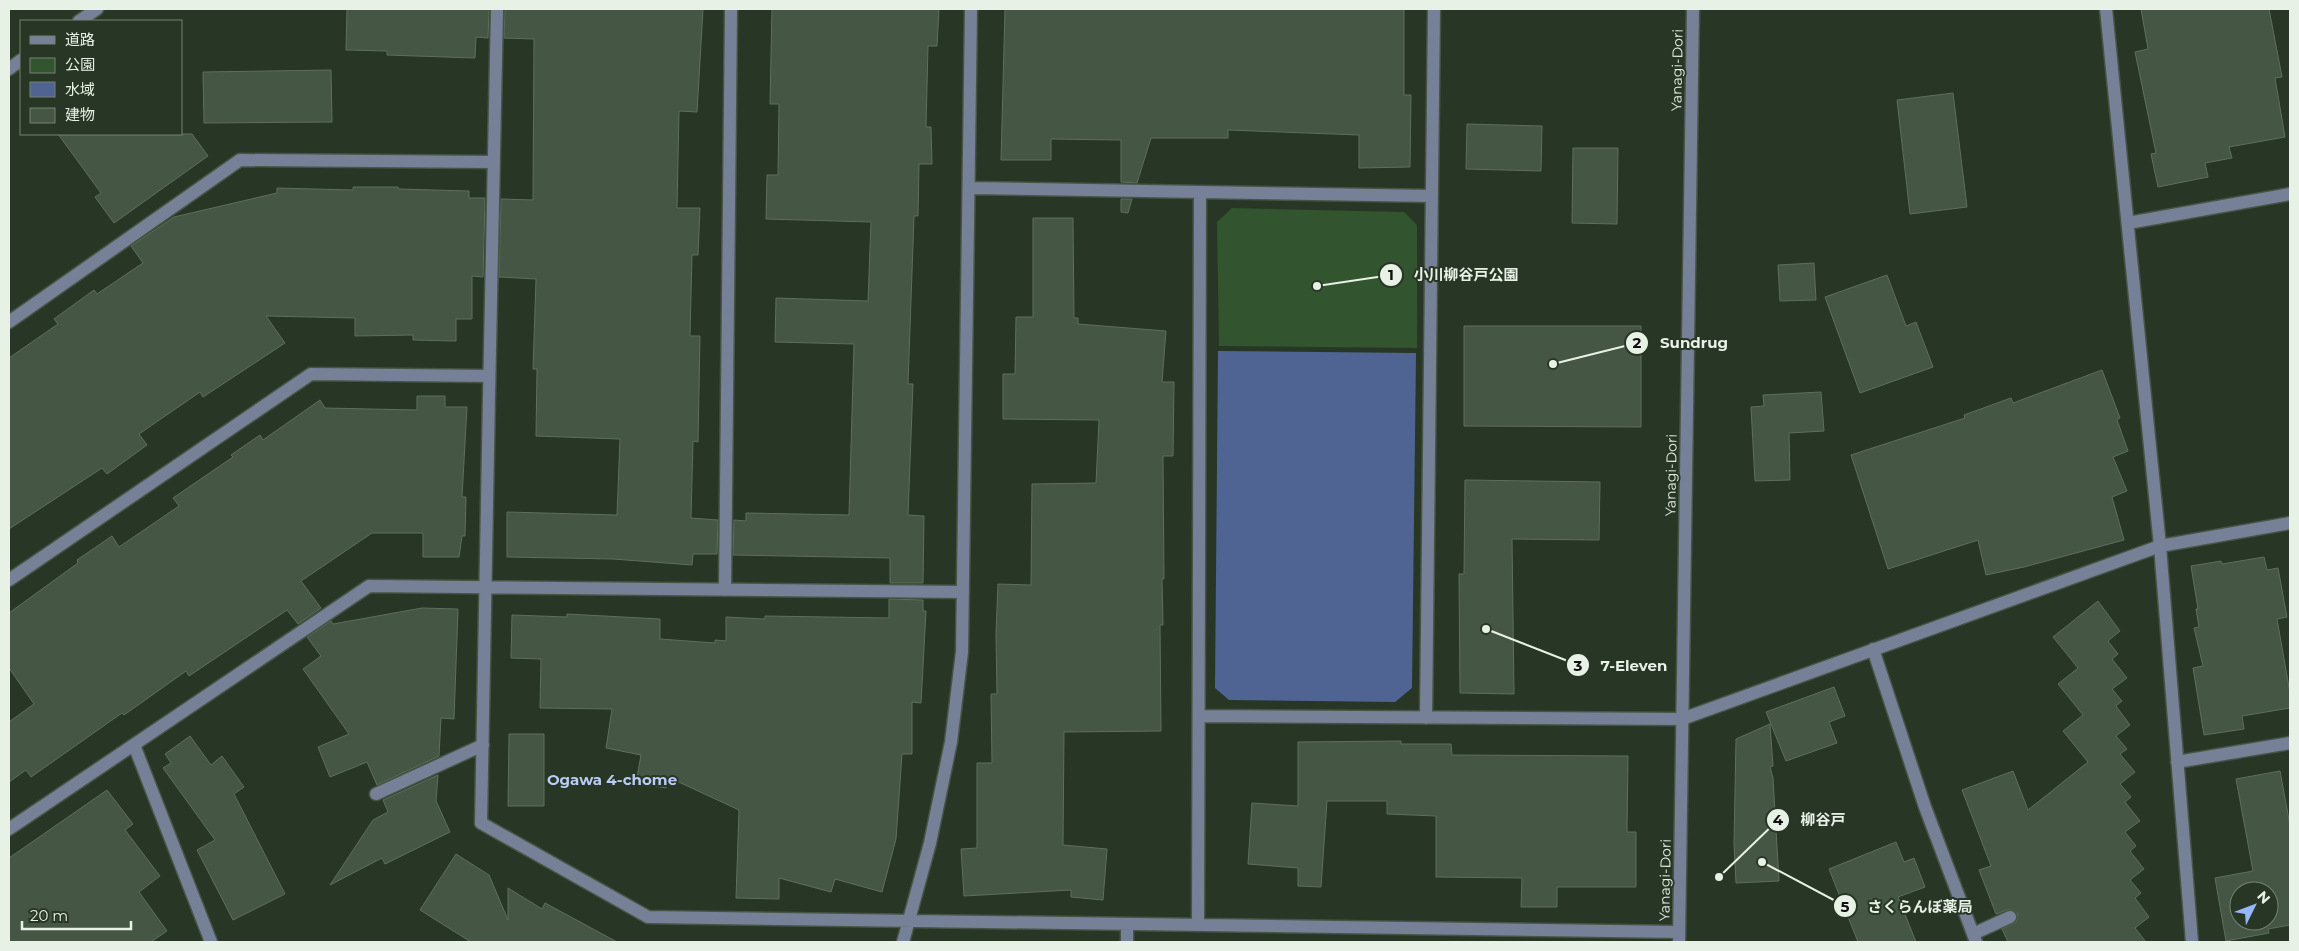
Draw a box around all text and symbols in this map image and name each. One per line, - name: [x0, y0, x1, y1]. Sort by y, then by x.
- legend: [20, 20, 182, 135]
- street label: Yanagi-Dori: [1667, 29, 1687, 111]
- text: 道路: [65, 30, 95, 49]
- text: 公園: [65, 55, 95, 74]
- text: 水域: [65, 80, 95, 99]
- text: 建物: [65, 105, 95, 124]
- callout: 小川柳谷戸公園: [1378, 260, 1528, 290]
- text: 1: [1388, 265, 1394, 284]
- text: 小川柳谷戸公園: [1413, 265, 1519, 284]
- callout: Sundrug: [1625, 328, 1738, 358]
- text: 2: [1633, 333, 1642, 352]
- text: Sundrug: [1660, 333, 1728, 352]
- street label: Yanagi-Dori: [1661, 434, 1681, 516]
- callout: 7-Eleven: [1565, 650, 1677, 680]
- text: 3: [1573, 656, 1583, 675]
- text: 7-Eleven: [1601, 656, 1667, 675]
- district label: Ogawa 4-chome: [547, 770, 677, 789]
- callout: 柳谷戸: [1766, 805, 1856, 835]
- text: 4: [1773, 810, 1784, 829]
- text: 柳谷戸: [1800, 810, 1846, 829]
- street label: Yanagi-Dori: [1655, 839, 1675, 921]
- north arrow: [2229, 881, 2279, 931]
- text: N: [2253, 887, 2274, 908]
- callout: さくらんぼ薬局: [1832, 891, 1982, 921]
- text: 5: [1841, 897, 1850, 916]
- text: さくらんぼ薬局: [1867, 897, 1973, 916]
- scale bar: [22, 898, 131, 930]
- text: 20 m: [30, 906, 68, 925]

